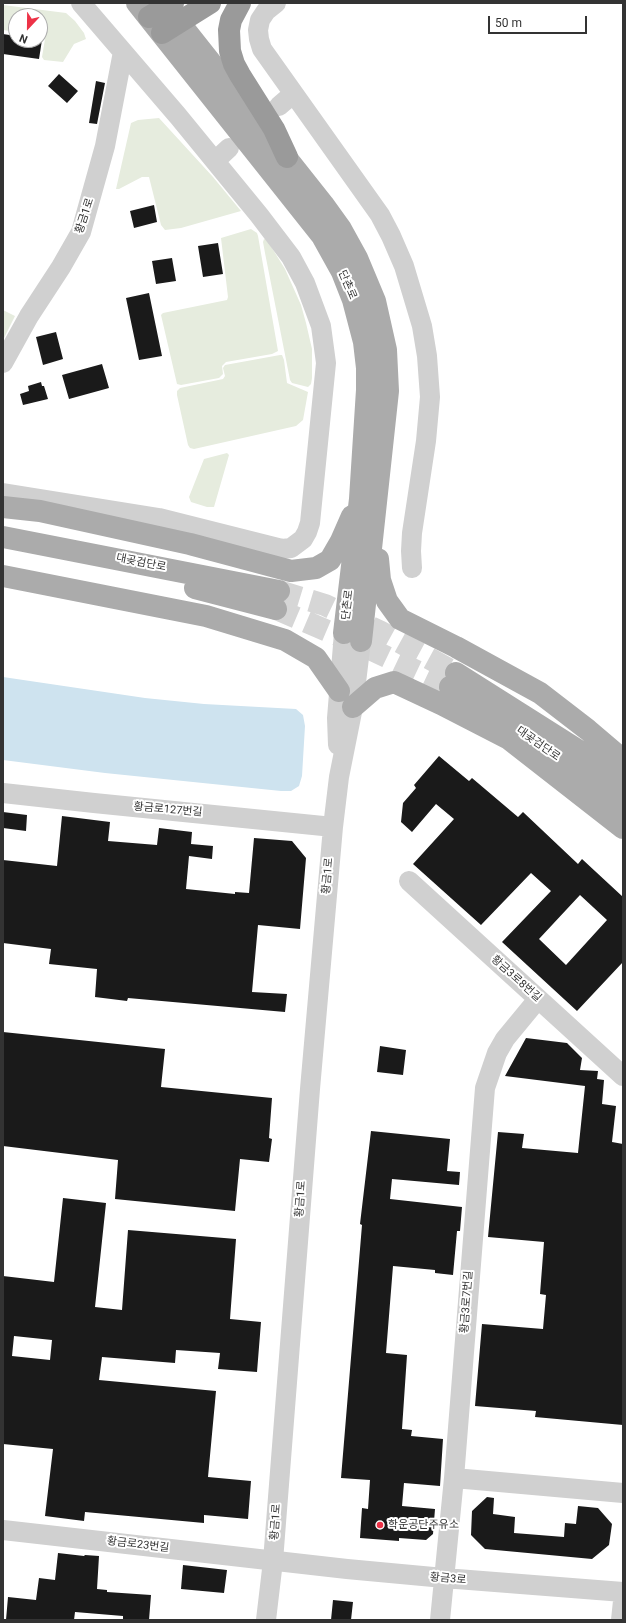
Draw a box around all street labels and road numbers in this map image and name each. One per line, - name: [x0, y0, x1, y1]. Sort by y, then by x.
- street label: 황금1로: [73, 197, 97, 235]
- street label: 단촌로: [335, 268, 359, 302]
- street label: 대곶검단로: [115, 552, 167, 574]
- street label: 단촌로: [340, 589, 356, 621]
- street label: 대곶검단로: [513, 724, 563, 764]
- street label: 황금로127번길: [133, 800, 203, 820]
- street label: 황금1로: [320, 857, 336, 895]
- street label: 황금3로8번길: [488, 953, 544, 1005]
- street label: 황금1로: [293, 1180, 309, 1218]
- street label: 황금3로7번길: [458, 1270, 476, 1334]
- street label: 황금1로: [268, 1503, 284, 1541]
- street label: 황금로23번길: [106, 1535, 170, 1555]
- street label: 황금3로: [429, 1571, 467, 1587]

